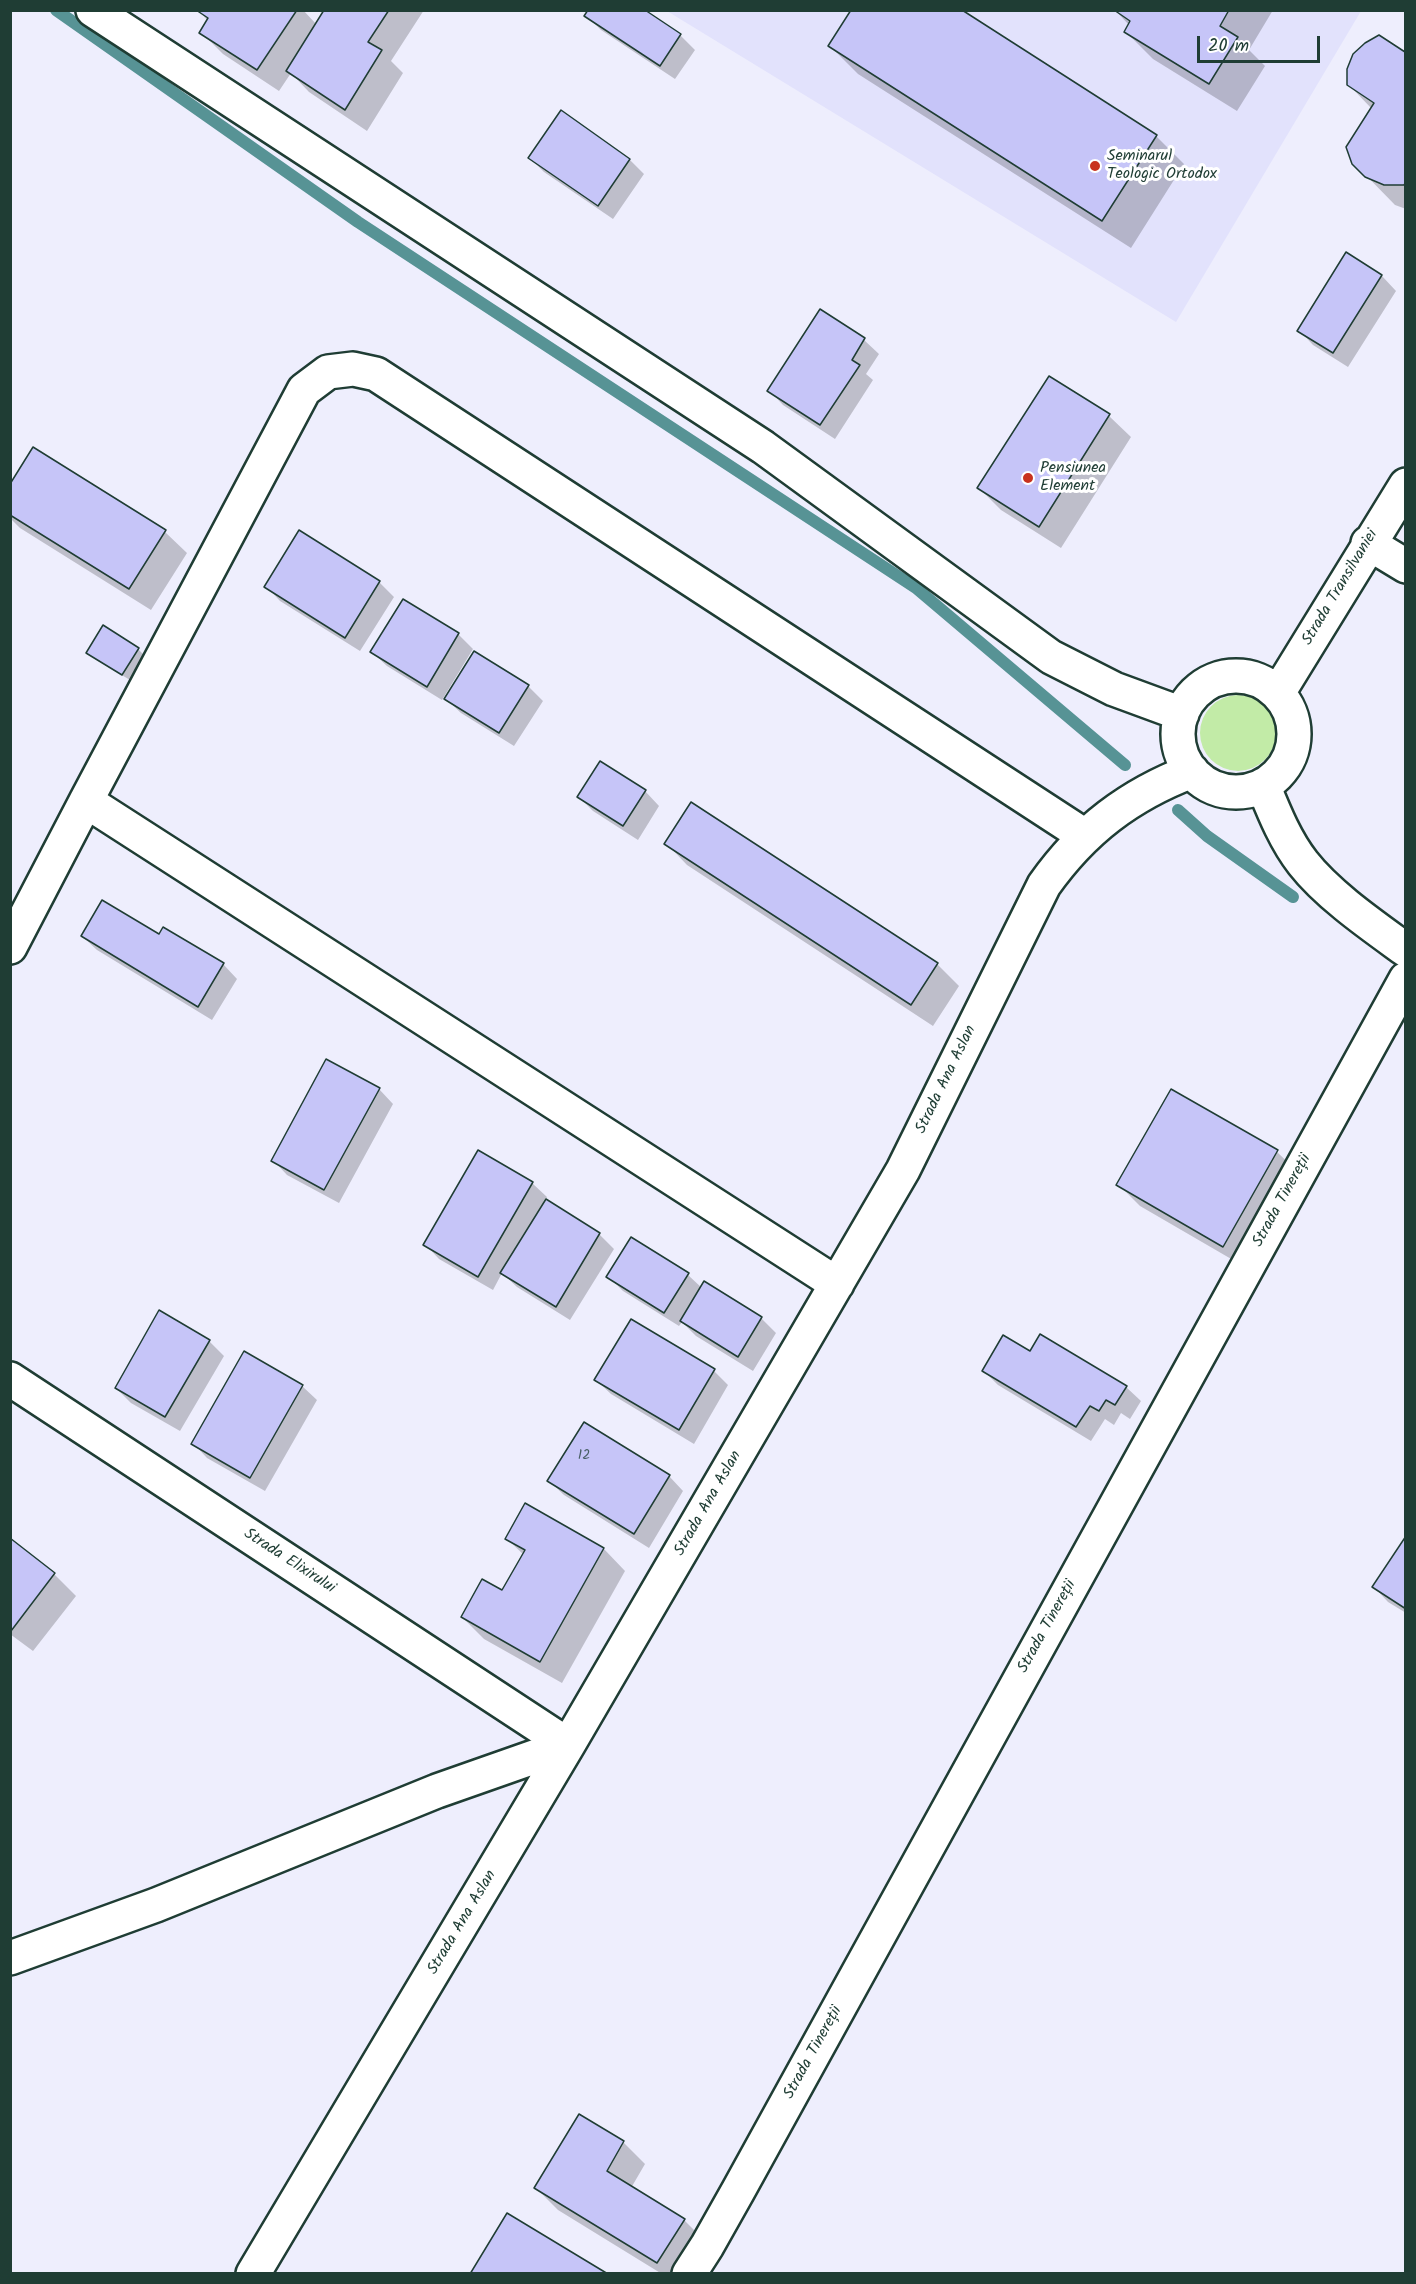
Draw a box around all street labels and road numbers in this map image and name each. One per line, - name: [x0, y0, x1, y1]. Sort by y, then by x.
- street label: Strada Transilvaniei: [1299, 527, 1383, 649]
- street label: Strada Ana Aslan: [912, 1023, 982, 1137]
- street label: Strada Tinereții: [1250, 1151, 1316, 1251]
- street label: Strada Ana Aslan: [671, 1448, 747, 1560]
- street label: Strada Elixirului: [240, 1525, 338, 1599]
- street label: Strada Tinereții: [1015, 1577, 1081, 1677]
- street label: Strada Ana Aslan: [424, 1867, 502, 1979]
- street label: Strada Tinereții: [781, 2003, 847, 2103]

